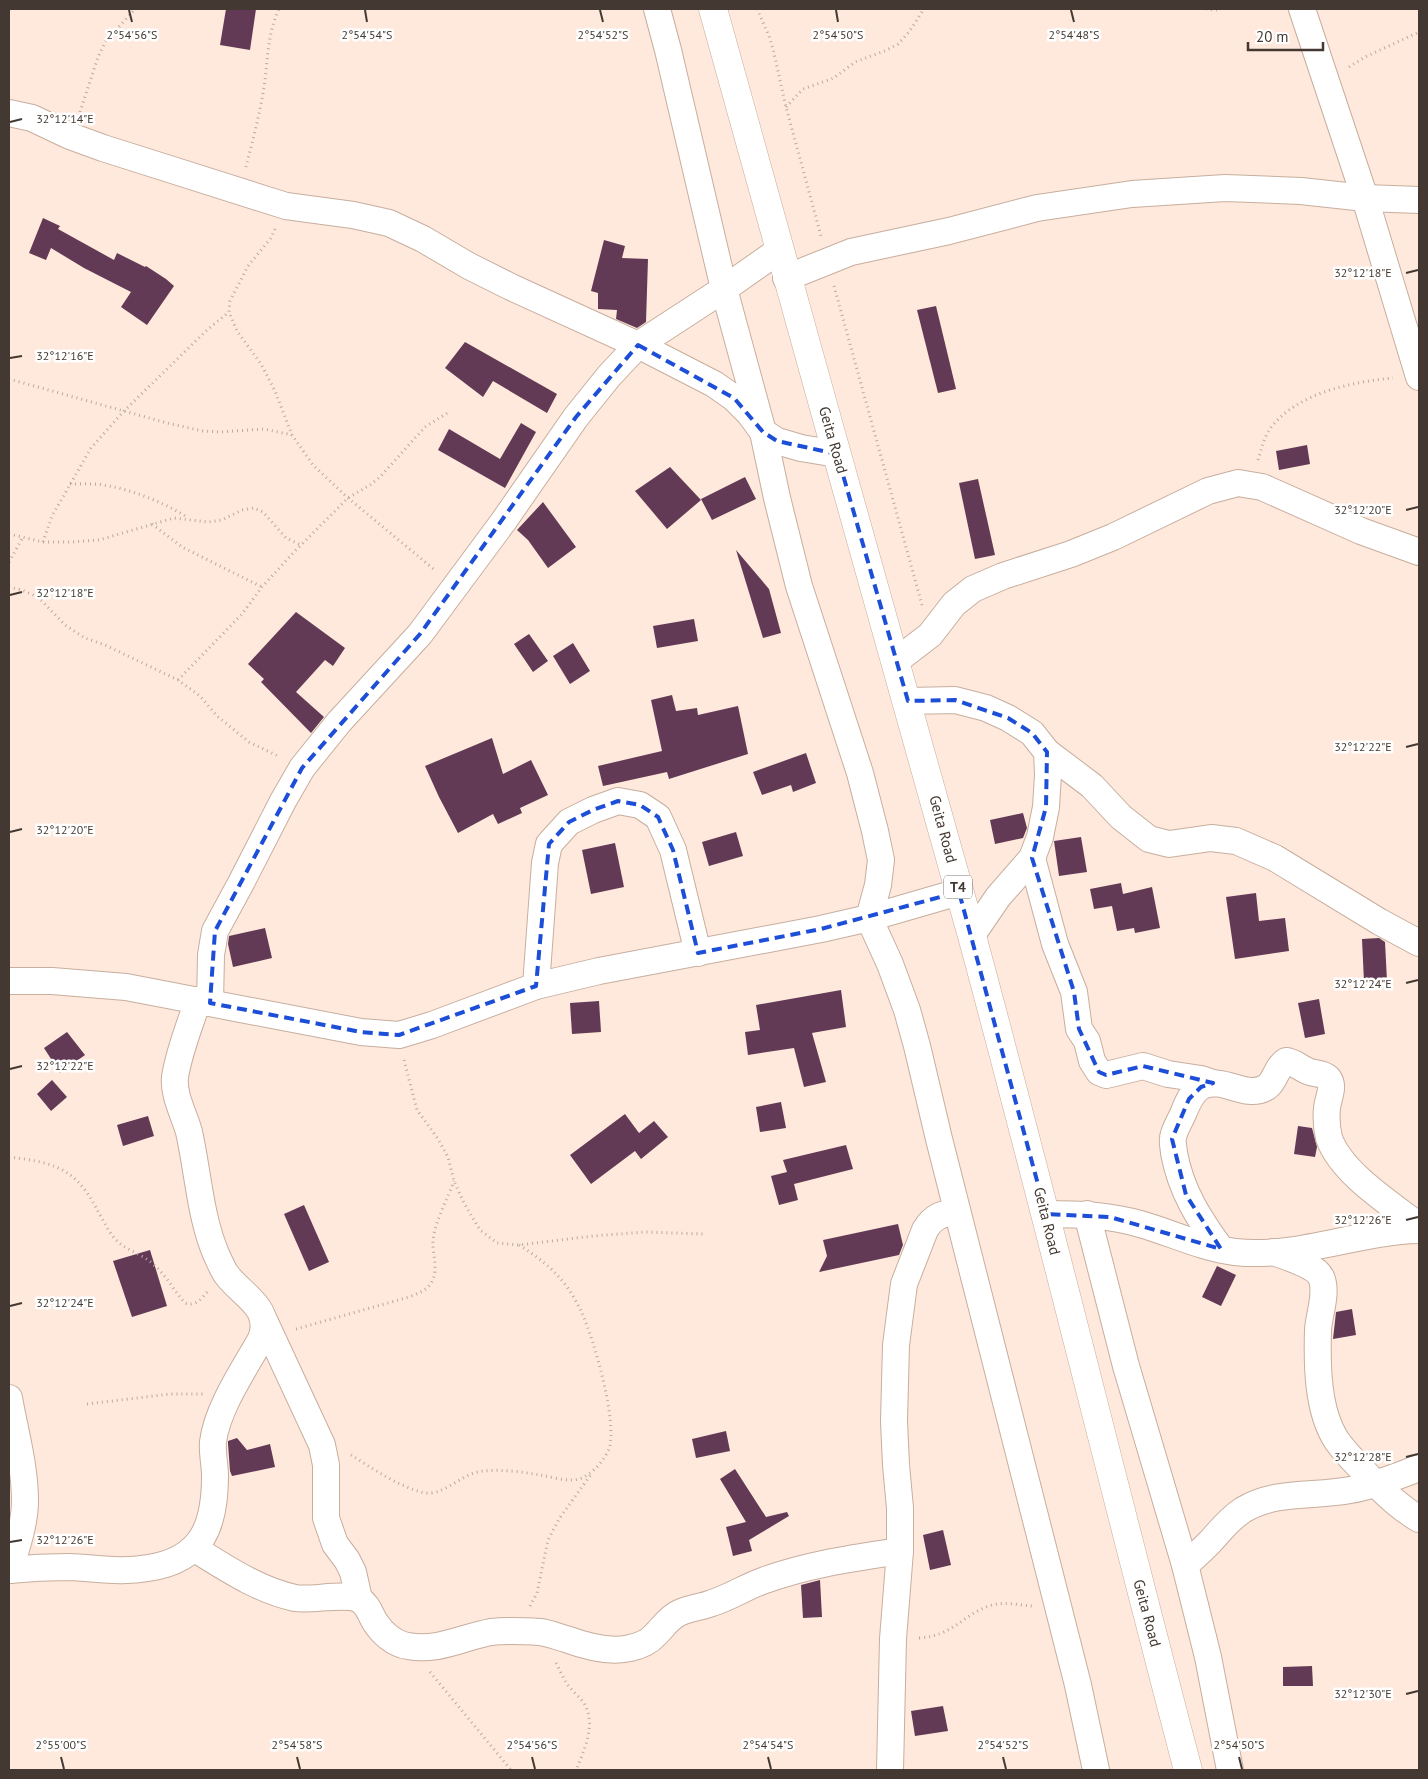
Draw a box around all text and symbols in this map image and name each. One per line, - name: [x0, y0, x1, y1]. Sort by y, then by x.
- scale bar: [1248, 20, 1323, 52]
- text: 2°54'56"S: [107, 27, 157, 42]
- text: 2°54'54"S: [342, 27, 392, 42]
- text: 2°54'52"S: [578, 27, 628, 42]
- text: 2°54'50"S: [813, 27, 863, 42]
- text: 2°54'48"S: [1049, 27, 1099, 42]
- text: 20 m: [1256, 27, 1289, 46]
- text: 32°12'14"E: [36, 111, 94, 126]
- text: 32°12'18"E: [1334, 265, 1392, 280]
- text: 32°12'16"E: [36, 348, 94, 363]
- street label: Geita Road: [815, 404, 852, 476]
- text: 32°12'20"E: [1334, 502, 1392, 517]
- text: 32°12'18"E: [36, 585, 94, 600]
- text: 32°12'22"E: [1334, 739, 1392, 754]
- street label: Geita Road: [925, 793, 962, 865]
- text: 32°12'20"E: [36, 822, 94, 837]
- road number: T4: [944, 876, 972, 899]
- text: 32°12'24"E: [1334, 976, 1392, 991]
- text: 32°12'22"E: [36, 1058, 94, 1073]
- street label: Geita Road: [1030, 1185, 1065, 1257]
- text: 32°12'26"E: [1334, 1212, 1392, 1227]
- text: 32°12'24"E: [36, 1295, 94, 1310]
- text: 32°12'28"E: [1334, 1449, 1392, 1464]
- text: 32°12'26"E: [36, 1532, 94, 1547]
- street label: Geita Road: [1129, 1577, 1166, 1649]
- text: 32°12'30"E: [1334, 1686, 1392, 1701]
- text: 2°55'00"S: [36, 1737, 86, 1752]
- text: 2°54'58"S: [272, 1737, 322, 1752]
- text: 2°54'56"S: [507, 1737, 557, 1752]
- text: 2°54'54"S: [743, 1737, 793, 1752]
- text: 2°54'52"S: [978, 1737, 1028, 1752]
- text: 2°54'50"S: [1214, 1737, 1264, 1752]

